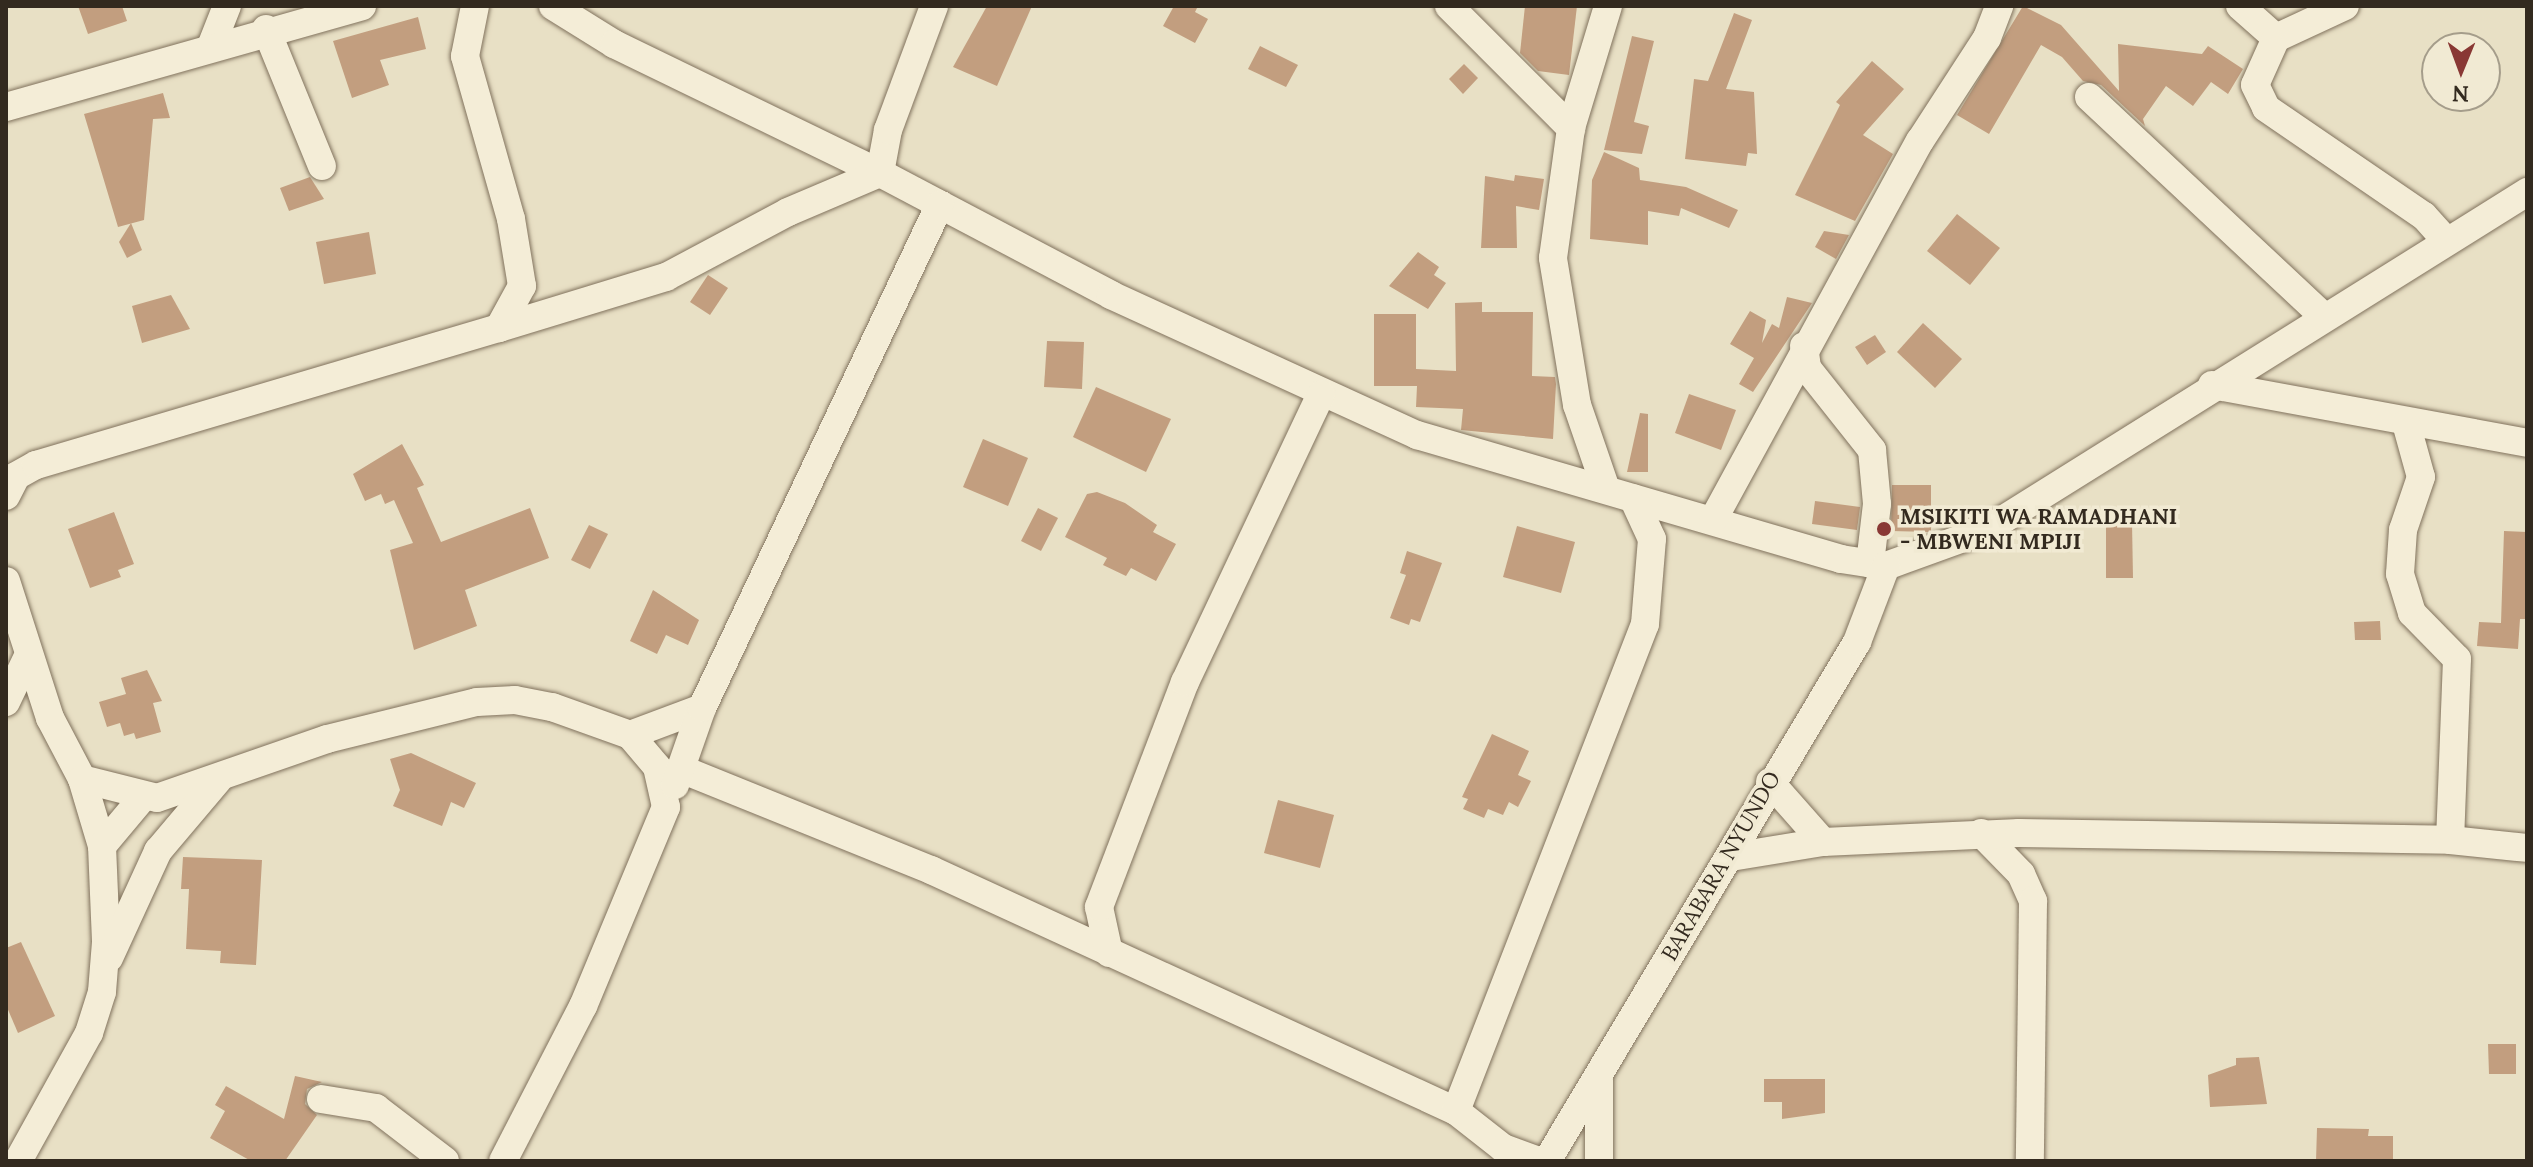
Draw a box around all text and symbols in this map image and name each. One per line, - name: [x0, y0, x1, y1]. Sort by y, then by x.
- north arrow: [2421, 32, 2501, 112]
- text: N: [2452, 80, 2469, 108]
- place label: MSIKITI WA RAMADHANI - MBWENI MPIJI: [1900, 503, 2177, 554]
- marker: MSIKITI WA RAMADHANI - MBWENI MPIJI: [1875, 520, 1893, 538]
- street label: BARABARA NYUNDO: [1656, 766, 1786, 966]

